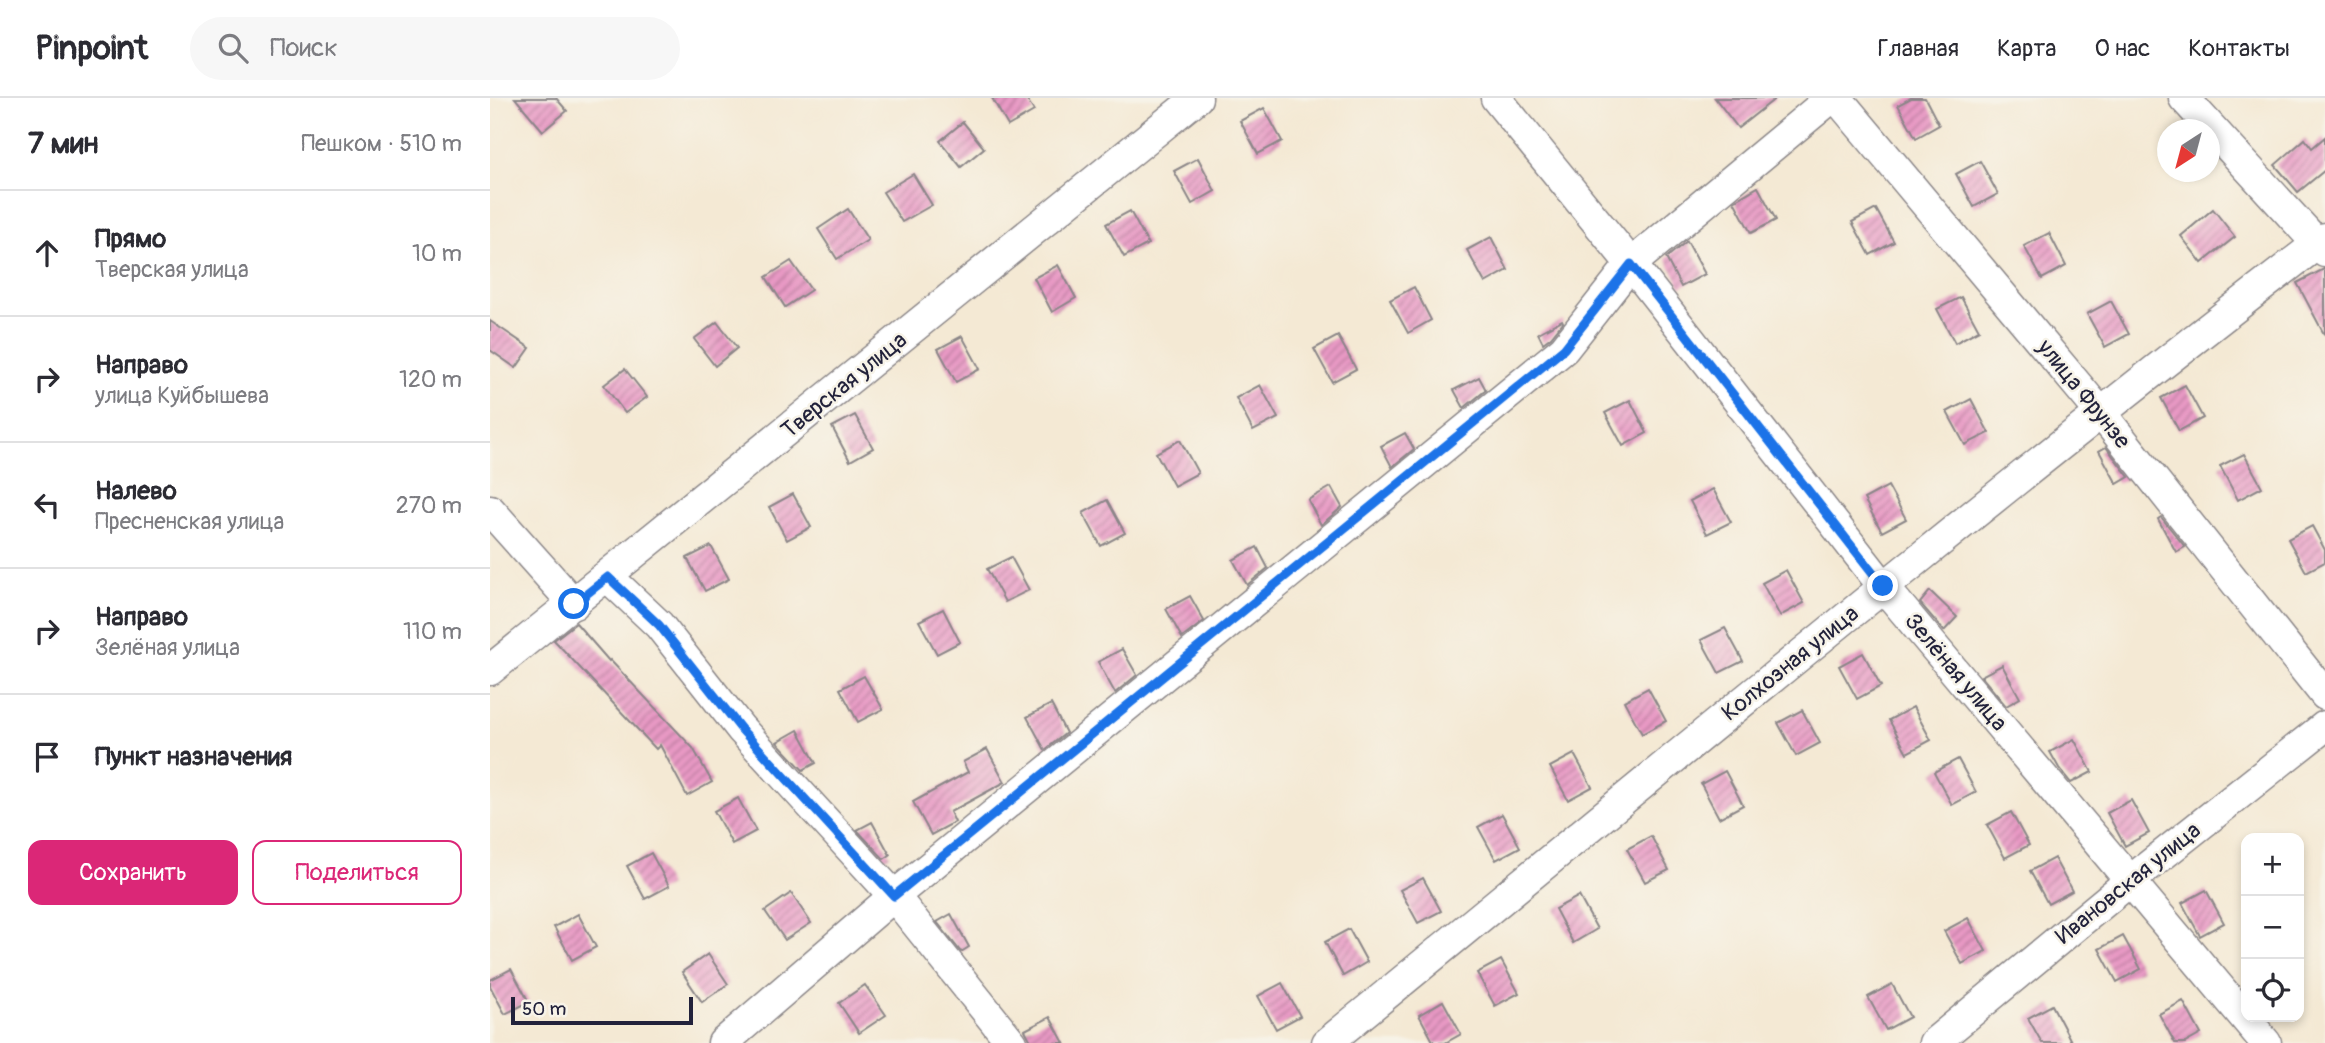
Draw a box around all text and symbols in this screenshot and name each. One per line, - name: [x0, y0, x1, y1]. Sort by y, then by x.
- search box: [190, 17, 680, 80]
- text: Pinpoint: [35, 28, 148, 69]
- icon: search: [214, 29, 252, 67]
- text: Поиск: [270, 32, 338, 64]
- text: Главная: [1878, 34, 1959, 63]
- text: Карта: [1997, 34, 2057, 63]
- text: О нас: [2095, 34, 2150, 63]
- text: Контакты: [2188, 34, 2290, 63]
- north arrow: [2157, 119, 2220, 182]
- text: 7 мин: [28, 125, 98, 162]
- text: Пешком · 510 m: [301, 129, 462, 158]
- text: Прямо: [95, 223, 166, 255]
- icon: ahead: [28, 234, 66, 272]
- text: 10 m: [412, 239, 462, 268]
- text: Тверская улица: [95, 255, 249, 284]
- street label: Тверская улица: [775, 325, 913, 445]
- street label: улица Фрунзе: [2030, 333, 2137, 455]
- text: Направо: [95, 349, 188, 381]
- icon: right: [28, 360, 66, 398]
- text: 120 m: [399, 365, 462, 394]
- text: улица Куйбышева: [95, 381, 269, 410]
- text: Налево: [95, 475, 177, 507]
- icon: left: [28, 486, 66, 524]
- text: 270 m: [396, 491, 462, 520]
- text: Пресненская улица: [95, 507, 284, 536]
- route end: [1867, 570, 1898, 601]
- route start: [558, 588, 589, 619]
- street label: Колхозная улица: [1716, 599, 1864, 727]
- text: Направо: [95, 601, 188, 633]
- street label: Зелёная улица: [1898, 607, 2014, 737]
- icon: right: [28, 612, 66, 650]
- text: 110 m: [403, 617, 462, 646]
- text: Зелёная улица: [95, 633, 240, 662]
- icon: arrive: [28, 738, 66, 776]
- text: Пункт назначения: [95, 741, 292, 773]
- street label: Ивановская улица: [2050, 816, 2206, 950]
- map controls: [2241, 833, 2304, 1022]
- button: +: [2241, 833, 2304, 896]
- button: Сохранить: [28, 840, 238, 905]
- button: Поделиться: [252, 840, 462, 905]
- button: −: [2241, 896, 2304, 959]
- button: locate: [2241, 959, 2304, 1022]
- scale bar: [511, 994, 693, 1026]
- text: 50 m: [522, 997, 566, 1021]

